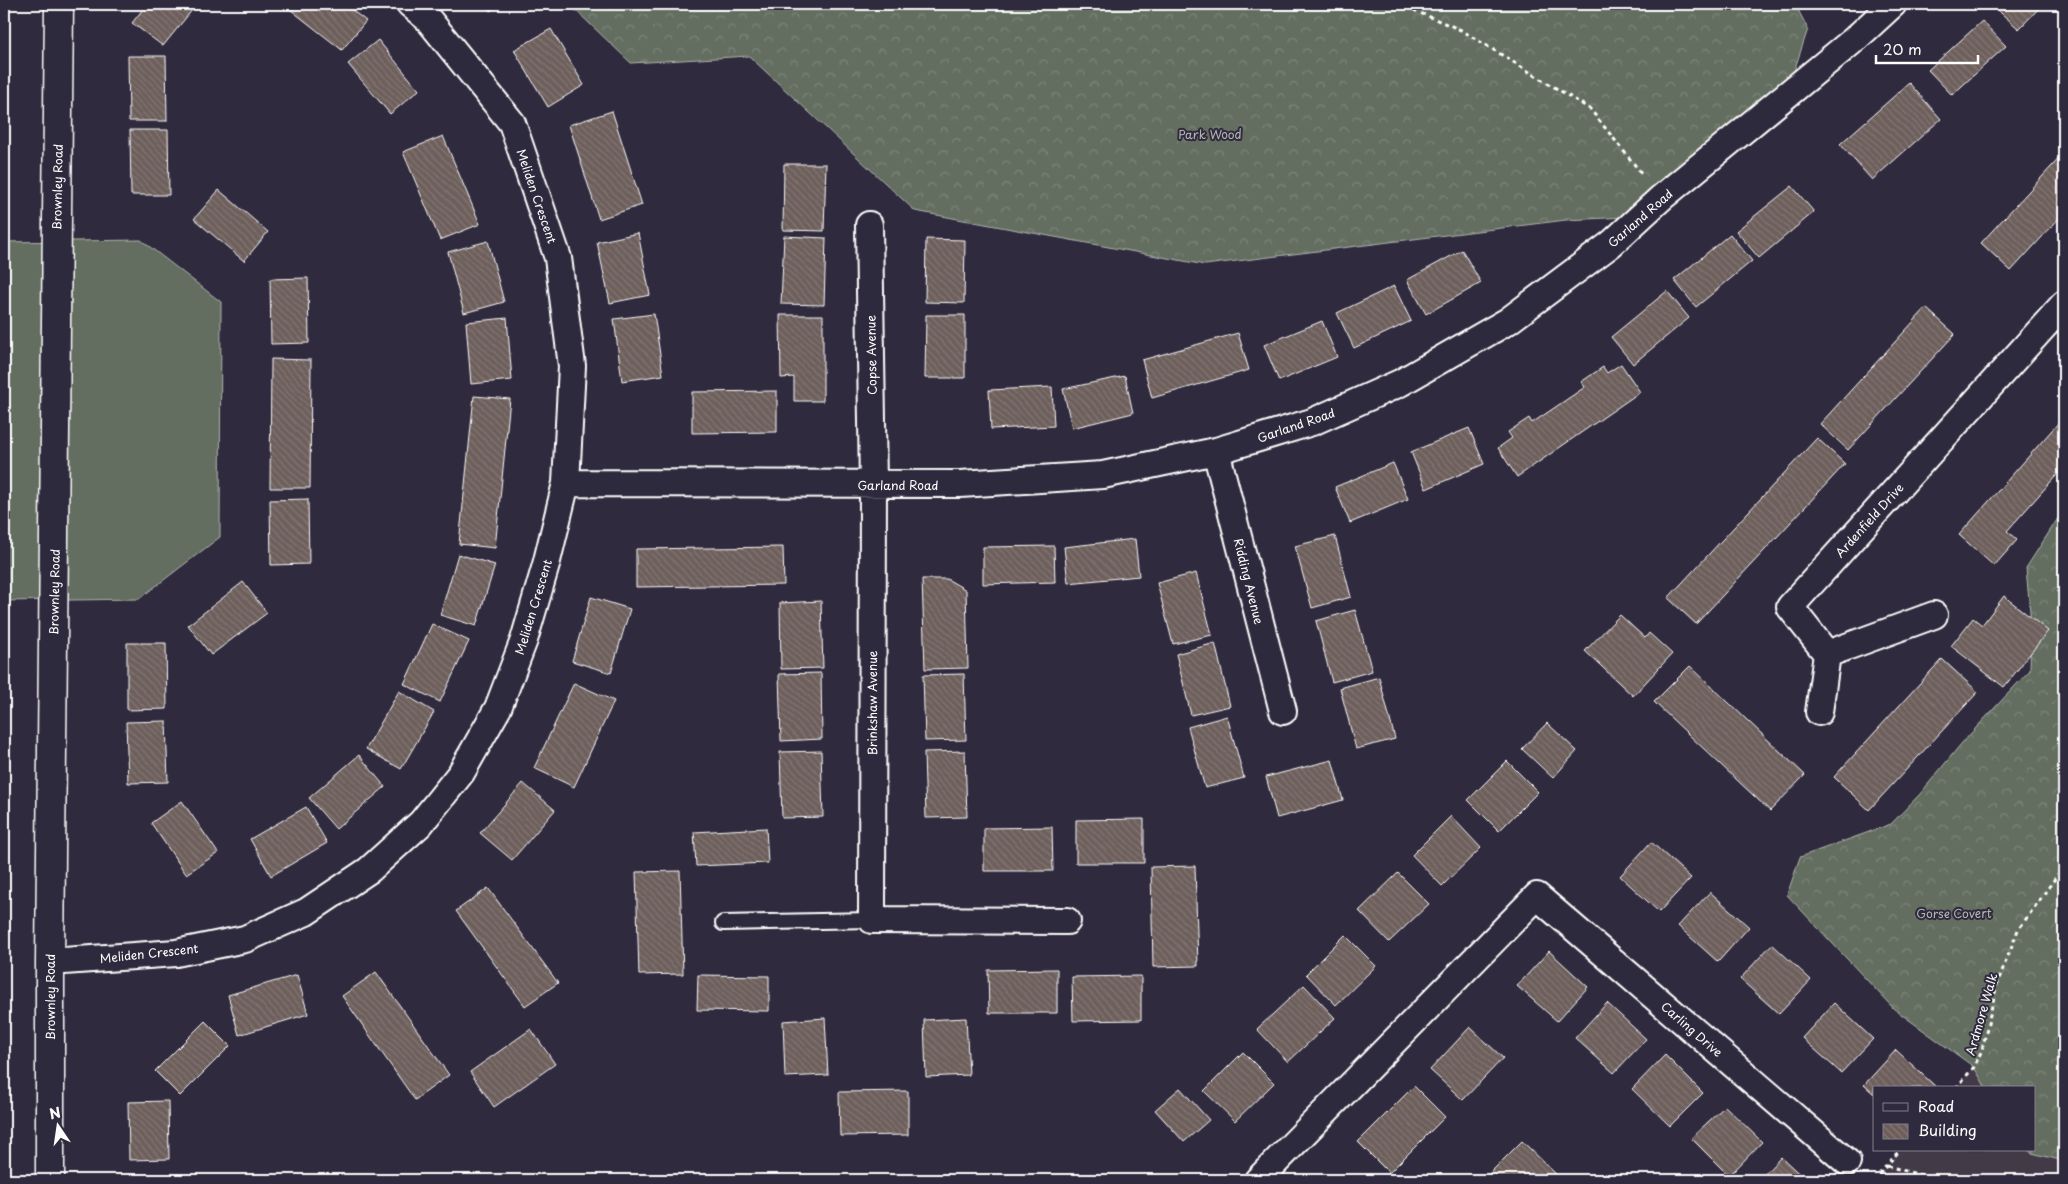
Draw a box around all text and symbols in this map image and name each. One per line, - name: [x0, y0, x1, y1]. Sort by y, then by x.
- scale bar: [1876, 32, 1978, 64]
- text: 20 m: [1883, 37, 1922, 60]
- park label: Park Wood: [1178, 125, 1242, 143]
- street label: Brownley Road: [47, 144, 67, 230]
- street label: Meliden Crescent: [512, 146, 562, 246]
- street label: Garland Road: [1604, 185, 1677, 251]
- street label: Copse Avenue: [861, 314, 881, 395]
- street label: Garland Road: [1255, 403, 1337, 447]
- street label: Garland Road: [858, 476, 939, 494]
- street label: Ardenfield Drive: [1831, 479, 1907, 561]
- street label: Ridding Avenue: [1230, 536, 1269, 626]
- street label: Brownley Road: [44, 549, 64, 635]
- street label: Meliden Crescent: [510, 557, 556, 657]
- street label: Brinkshaw Avenue: [863, 650, 881, 755]
- park label: Gorse Covert: [1916, 904, 1992, 922]
- street label: Meliden Crescent: [99, 939, 199, 967]
- street label: Brownley Road: [41, 954, 59, 1040]
- street label: Ardmore Walk: [1961, 971, 2001, 1057]
- street label: Carling Drive: [1657, 997, 1727, 1061]
- legend: [1873, 1086, 2036, 1152]
- text: Road: [1918, 1094, 1954, 1117]
- text: N: [47, 1101, 63, 1124]
- north arrow: [32, 1102, 82, 1152]
- text: Building: [1918, 1118, 1977, 1141]

